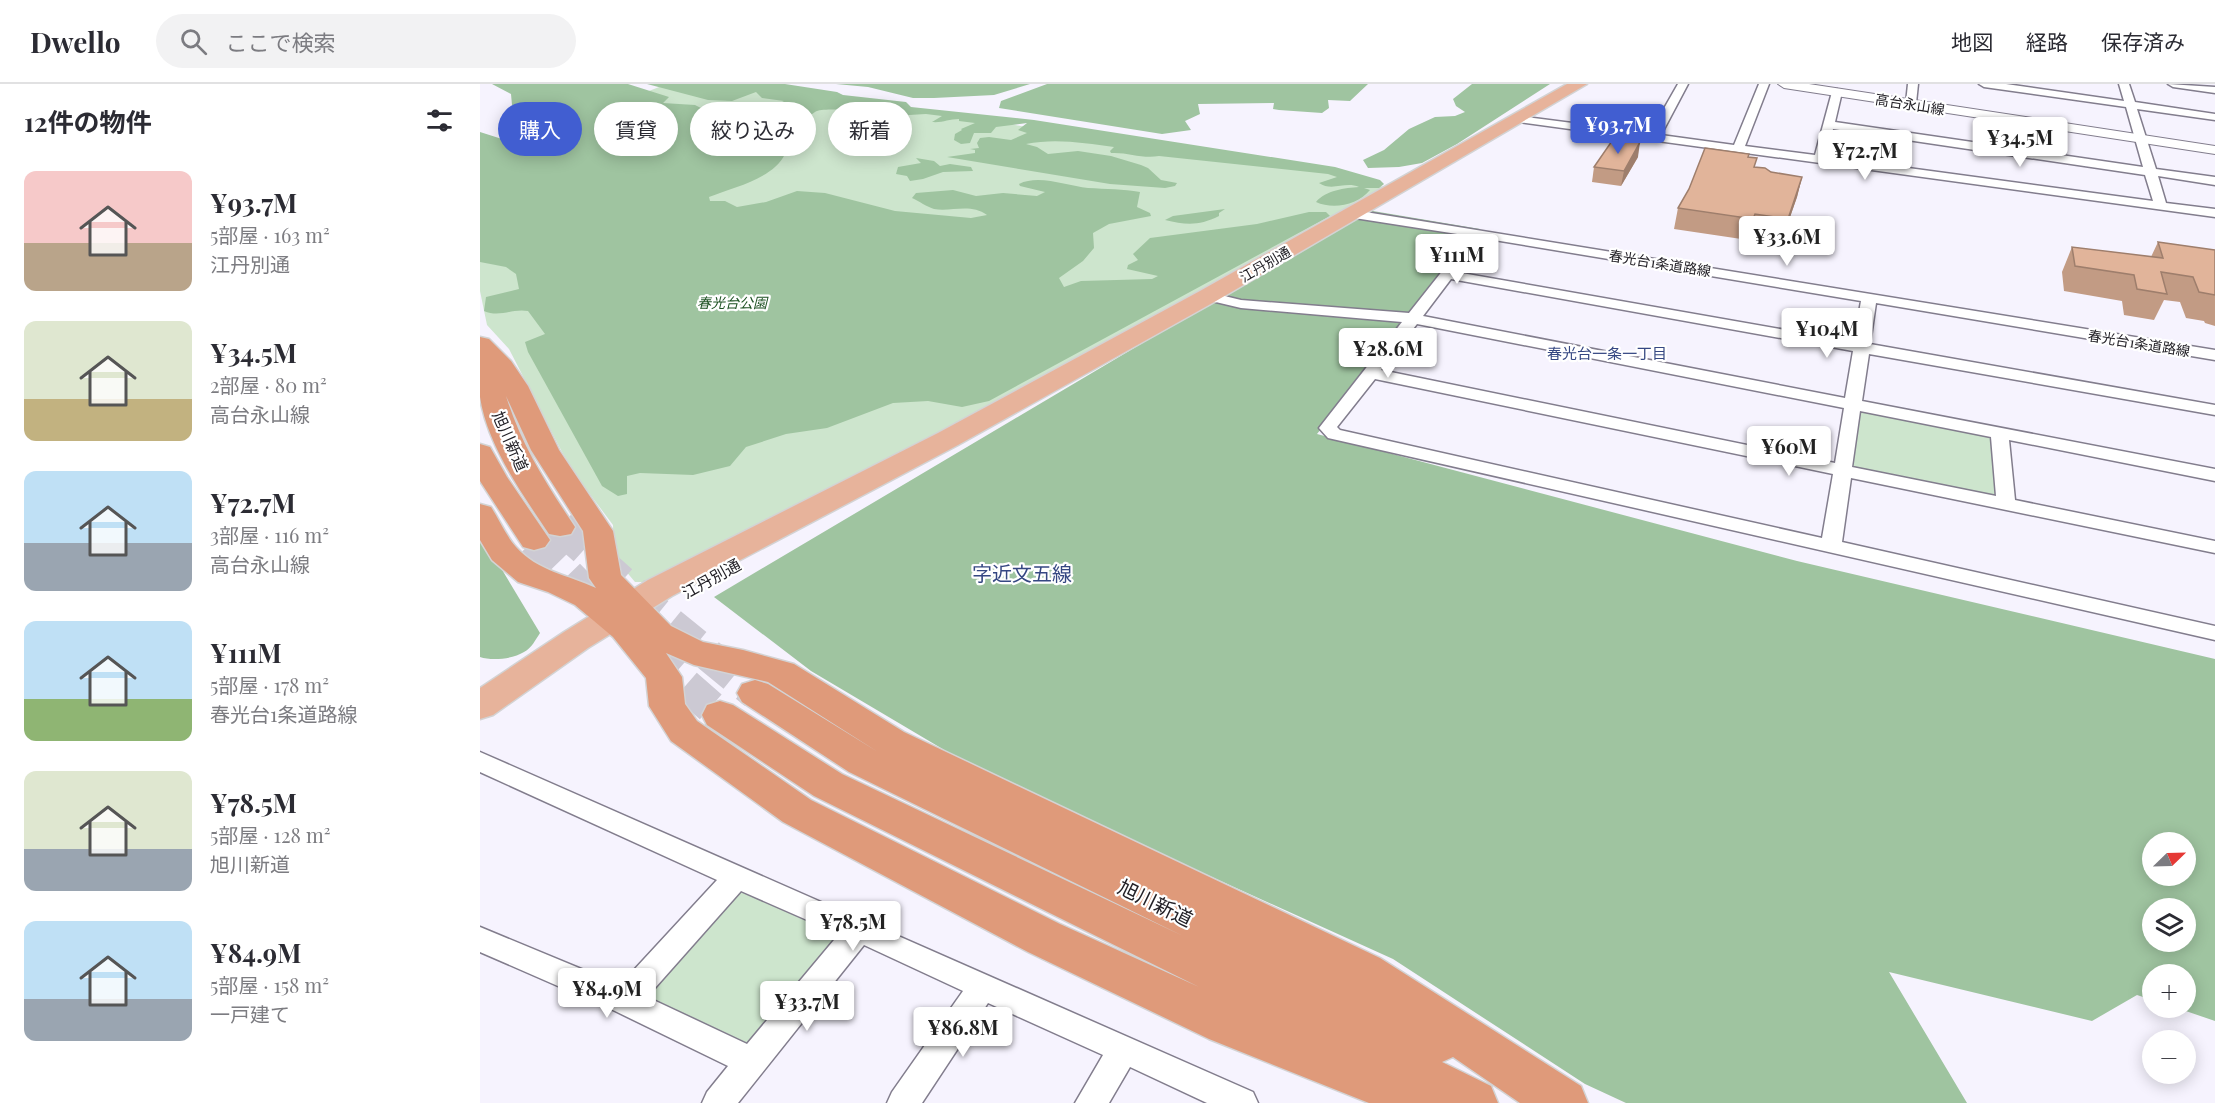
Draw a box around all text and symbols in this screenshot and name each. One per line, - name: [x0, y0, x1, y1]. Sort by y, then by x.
- search box: [156, 14, 576, 68]
- text: Dwello: [30, 23, 120, 60]
- icon: search: [177, 25, 210, 58]
- text: ここで検索: [225, 27, 335, 57]
- text: 地図: [1951, 27, 1993, 55]
- text: 経路: [2026, 27, 2068, 55]
- text: 保存済み: [2101, 27, 2185, 55]
- street label: 高台永山線: [1874, 89, 1946, 119]
- chip: 購入: [498, 102, 582, 156]
- chip: 賃貸: [594, 102, 678, 156]
- chip: 絞り込み: [690, 102, 816, 156]
- chip: 新着: [828, 102, 912, 156]
- text: 12件の物件: [24, 104, 152, 139]
- icon: filters: [423, 104, 456, 137]
- pin: ¥93.7M: [1569, 104, 1667, 155]
- text: ¥93.7M: [1584, 110, 1652, 137]
- pin: ¥34.5M: [1971, 117, 2069, 168]
- text: ¥34.5M: [1987, 123, 2053, 150]
- pin: ¥72.7M: [1816, 130, 1914, 181]
- text: ¥72.7M: [1832, 136, 1898, 163]
- text: ¥93.7M: [210, 185, 297, 220]
- icon: home: [72, 195, 144, 267]
- pin: ¥33.6M: [1738, 216, 1836, 267]
- text: 5部屋 · 163 m²: [210, 221, 330, 248]
- text: ¥33.6M: [1753, 222, 1821, 249]
- pin: ¥111M: [1415, 234, 1499, 285]
- text: ¥111M: [1429, 240, 1485, 267]
- street label: 江丹別通: [1236, 242, 1294, 286]
- street label: 春光台1条道路線: [1608, 246, 1712, 280]
- text: 江丹別通: [210, 250, 290, 277]
- park label: 春光台公園: [697, 293, 769, 312]
- pin: ¥104M: [1785, 308, 1869, 359]
- text: ¥104M: [1795, 314, 1859, 341]
- street label: 春光台1条道路線: [2087, 326, 2191, 360]
- pin: ¥28.6M: [1339, 328, 1437, 379]
- text: ¥28.6M: [1353, 334, 1423, 361]
- text: ¥34.5M: [210, 335, 297, 370]
- district label: 春光台一条一丁目: [1547, 343, 1667, 363]
- icon: home: [72, 345, 144, 417]
- text: 2部屋 · 80 m²: [210, 371, 327, 398]
- text: 高台永山線: [210, 400, 310, 427]
- street label: 旭川新道: [488, 407, 534, 475]
- pin: ¥60M: [1753, 426, 1825, 477]
- text: ¥60M: [1761, 432, 1817, 459]
- text: ¥72.7M: [210, 485, 296, 520]
- icon: home: [72, 495, 144, 567]
- text: 3部屋 · 116 m²: [210, 521, 329, 548]
- text: 高台永山線: [210, 550, 310, 577]
- street label: 江丹別通: [678, 553, 744, 603]
- district label: 字近文五線: [972, 559, 1072, 586]
- text: ¥111M: [210, 635, 282, 670]
- icon: home: [72, 645, 144, 717]
- text: 5部屋 · 178 m²: [210, 671, 329, 698]
- text: 春光台1条道路線: [210, 700, 357, 727]
- text: ¥78.5M: [210, 785, 297, 820]
- icon: home: [72, 795, 144, 867]
- text: 5部屋 · 128 m²: [210, 821, 330, 848]
- north arrow: [2142, 832, 2196, 886]
- map controls: [2142, 832, 2196, 1084]
- text: 旭川新道: [210, 850, 290, 877]
- street label: 旭川新道: [1114, 872, 1198, 932]
- button: layers: [2142, 898, 2196, 952]
- pin: ¥78.5M: [804, 901, 902, 952]
- text: ¥78.5M: [820, 907, 886, 934]
- text: ¥84.9M: [210, 935, 301, 970]
- icon: home: [72, 945, 144, 1017]
- button: +: [2142, 964, 2196, 1018]
- pin: ¥84.9M: [558, 968, 656, 1019]
- text: 5部屋 · 158 m²: [210, 971, 329, 998]
- text: ¥84.9M: [572, 974, 642, 1001]
- pin: ¥33.7M: [758, 981, 856, 1032]
- text: ¥33.7M: [774, 987, 840, 1014]
- text: 一戸建て: [210, 1000, 290, 1027]
- pin: ¥86.8M: [914, 1007, 1012, 1058]
- text: ¥86.8M: [927, 1013, 999, 1040]
- button: −: [2142, 1030, 2196, 1084]

